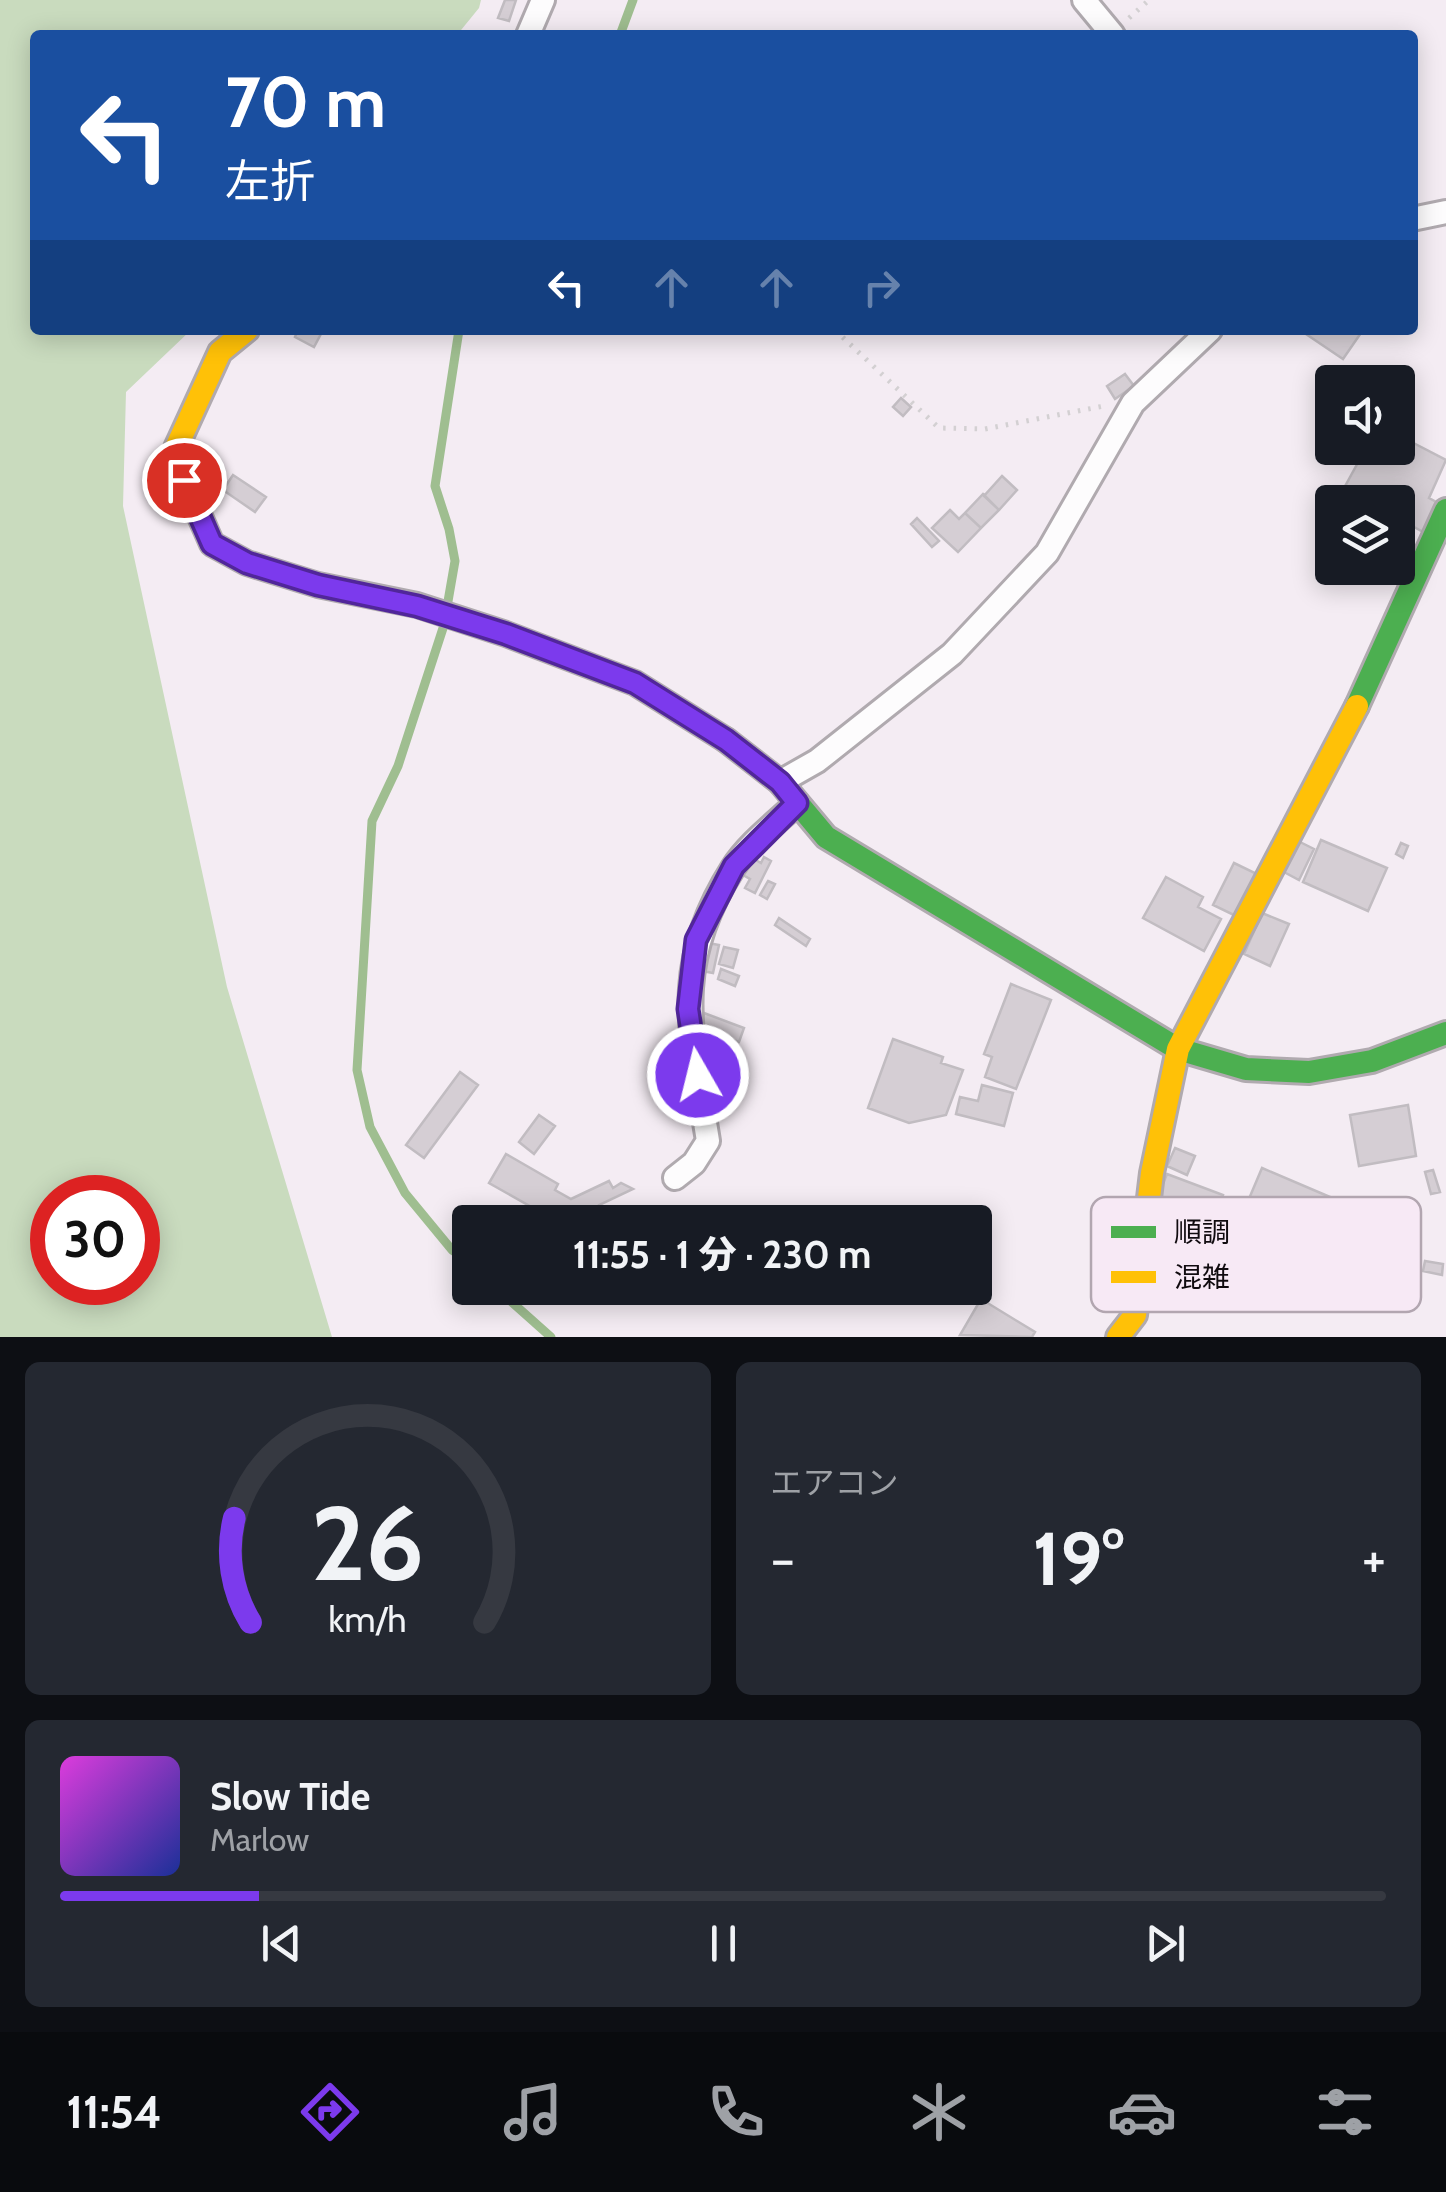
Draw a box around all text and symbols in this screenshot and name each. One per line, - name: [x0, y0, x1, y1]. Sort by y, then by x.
- text: 70 m: [225, 59, 386, 145]
- icon: left: [60, 70, 190, 200]
- text: 左折: [225, 154, 315, 208]
- icon: left: [539, 260, 594, 315]
- icon: ahead: [644, 260, 699, 315]
- icon: ahead: [749, 260, 804, 315]
- icon: right: [854, 260, 909, 315]
- map controls: [1315, 365, 1415, 585]
- button: sound: [1315, 365, 1415, 465]
- pin: [142, 438, 227, 523]
- icon: arrive: [157, 453, 212, 508]
- button: layers: [1315, 485, 1415, 585]
- position arrow: [646, 1023, 750, 1127]
- speed limit sign: 30: [30, 1175, 160, 1305]
- legend: [1091, 1197, 1421, 1312]
- text: 順調: [1174, 1215, 1230, 1249]
- text: 11:55 · 1 分 · 230 m: [573, 1231, 871, 1278]
- text: 混雑: [1174, 1260, 1230, 1294]
- text: エアコン: [771, 1463, 899, 1502]
- text: 26: [311, 1480, 424, 1606]
- text: 19°: [1033, 1513, 1124, 1604]
- text: −: [771, 1525, 795, 1592]
- text: +: [1362, 1525, 1386, 1592]
- text: km/h: [329, 1598, 407, 1641]
- text: Slow Tide: [210, 1773, 370, 1820]
- text: Marlow: [210, 1820, 309, 1859]
- icon: previous: [254, 1916, 309, 1971]
- icon: pause: [696, 1916, 751, 1971]
- icon: next: [1138, 1916, 1193, 1971]
- icon: directions: [295, 2077, 365, 2147]
- icon: music: [498, 2077, 568, 2147]
- icon: phone: [701, 2077, 771, 2147]
- icon: climate: [904, 2077, 974, 2147]
- icon: car: [1107, 2077, 1177, 2147]
- icon: filters: [1310, 2077, 1380, 2147]
- text: 11:54: [66, 2085, 162, 2139]

